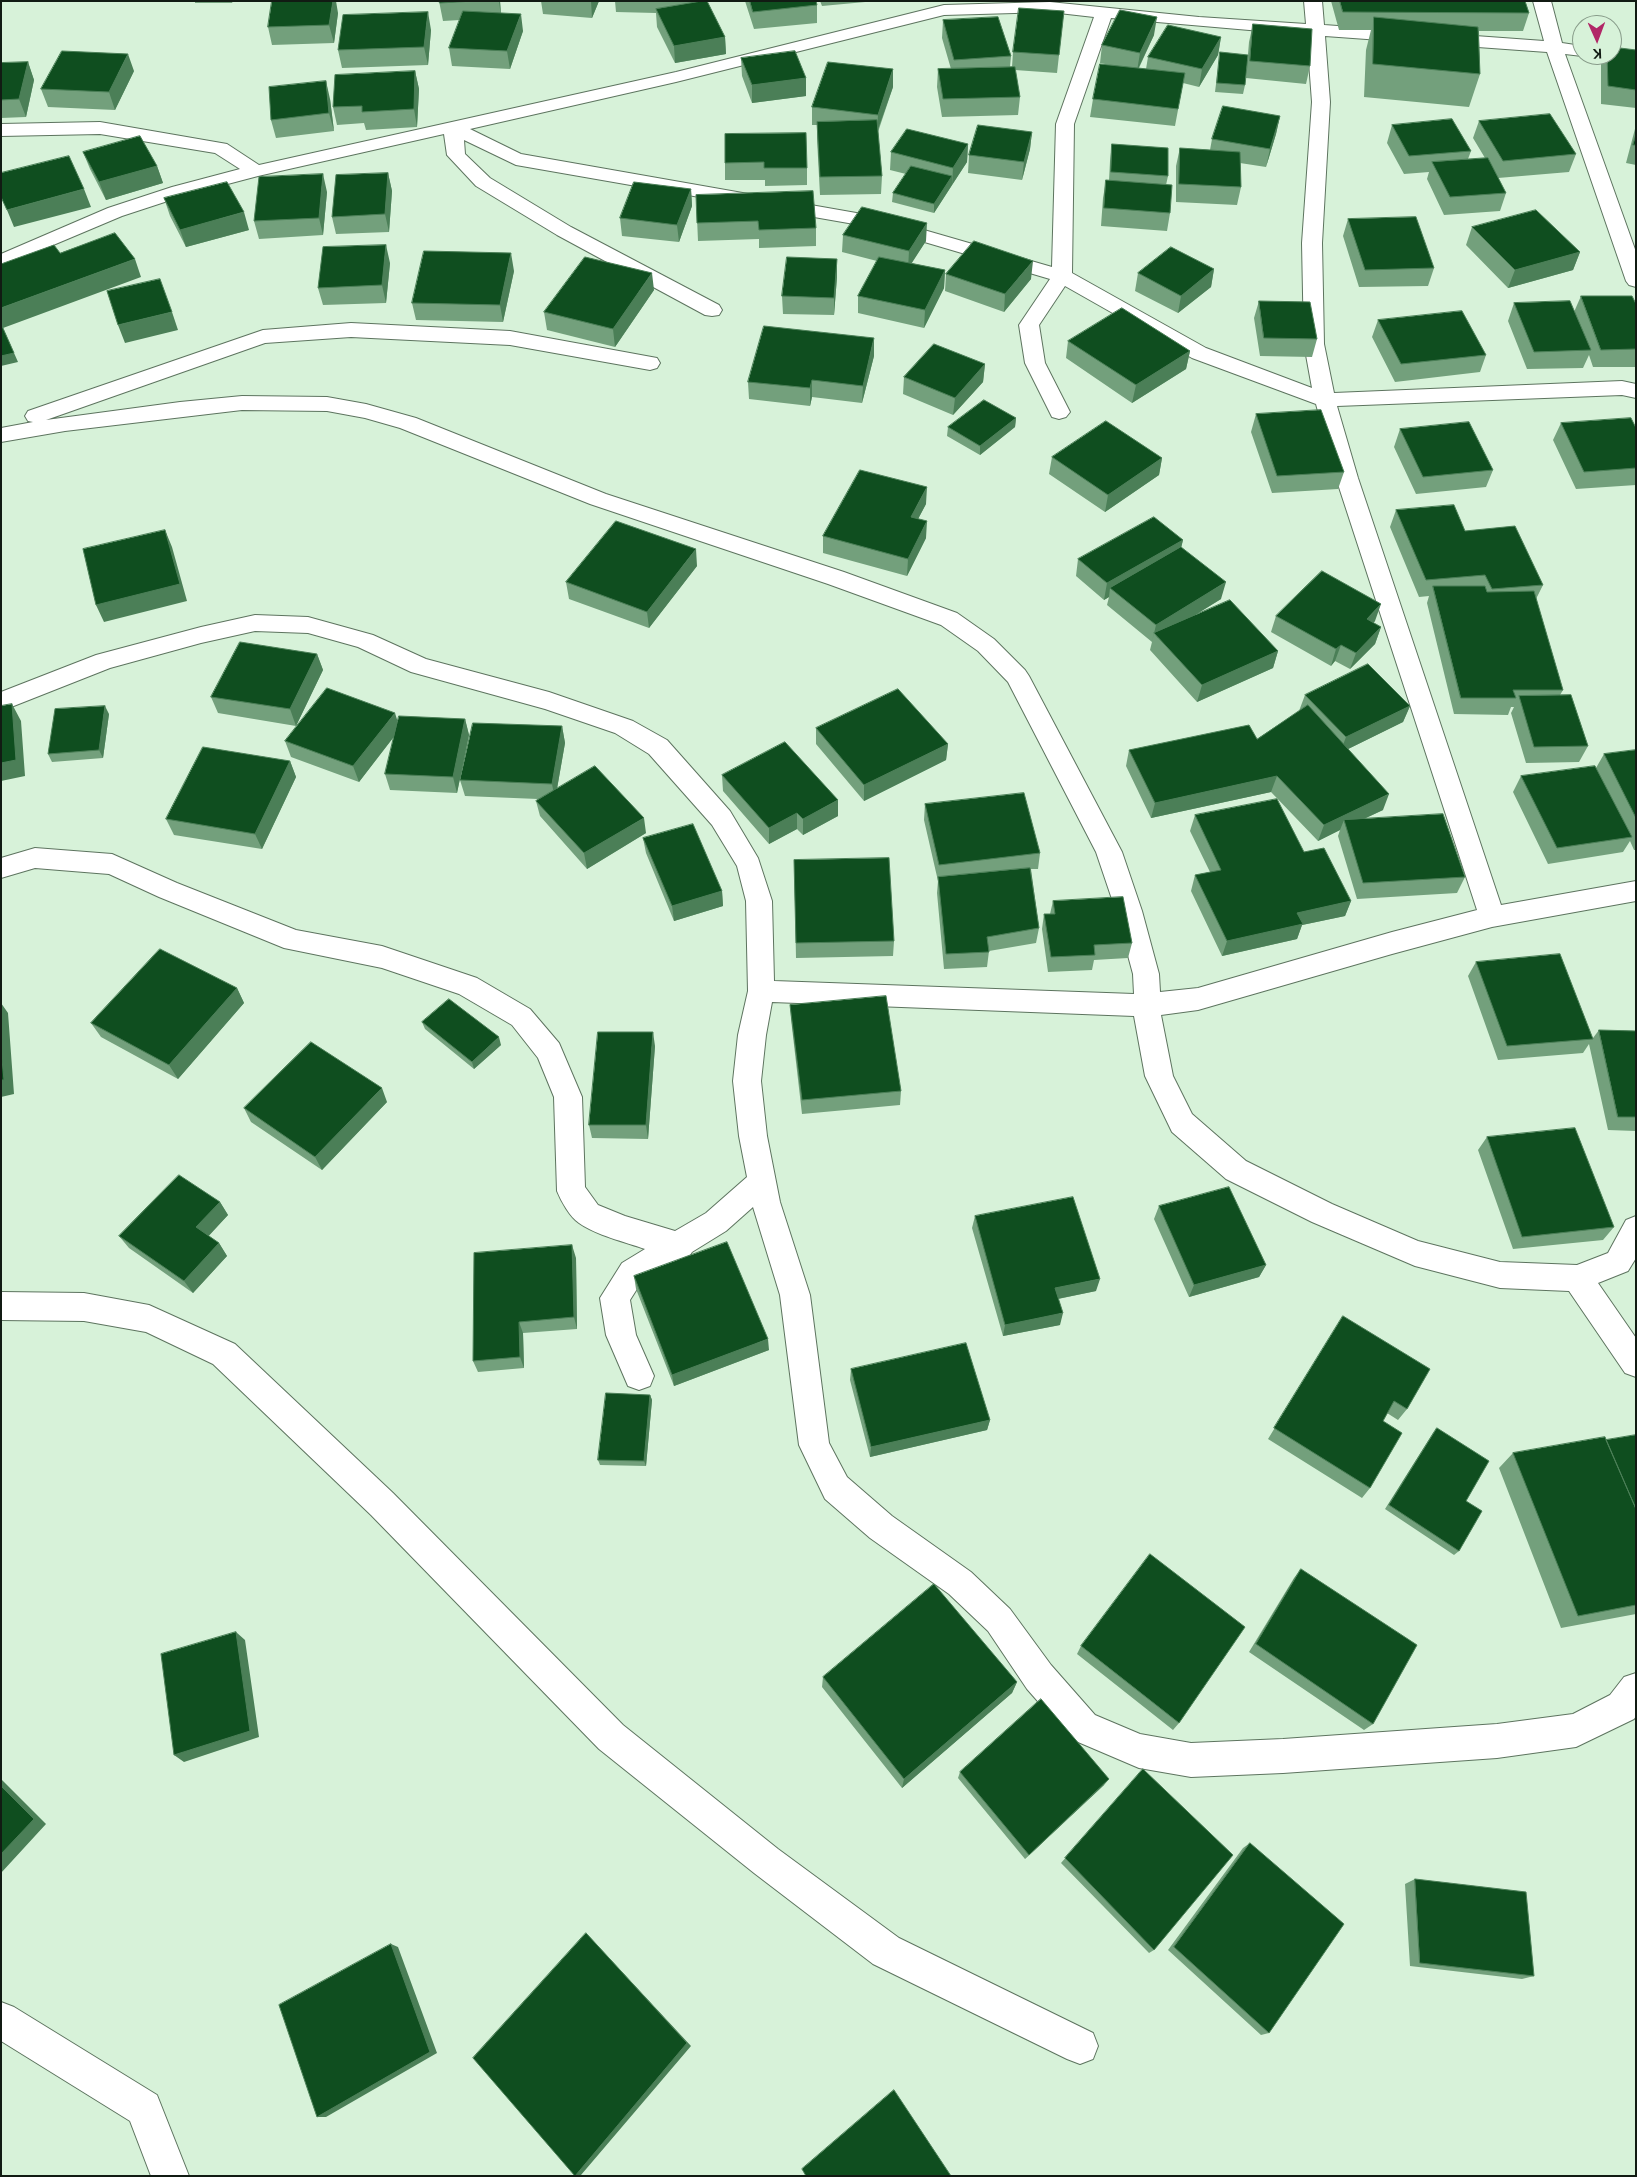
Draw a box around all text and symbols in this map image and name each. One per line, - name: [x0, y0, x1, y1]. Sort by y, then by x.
- north arrow: [1572, 15, 1622, 65]
- text: K: [1593, 46, 1602, 62]

